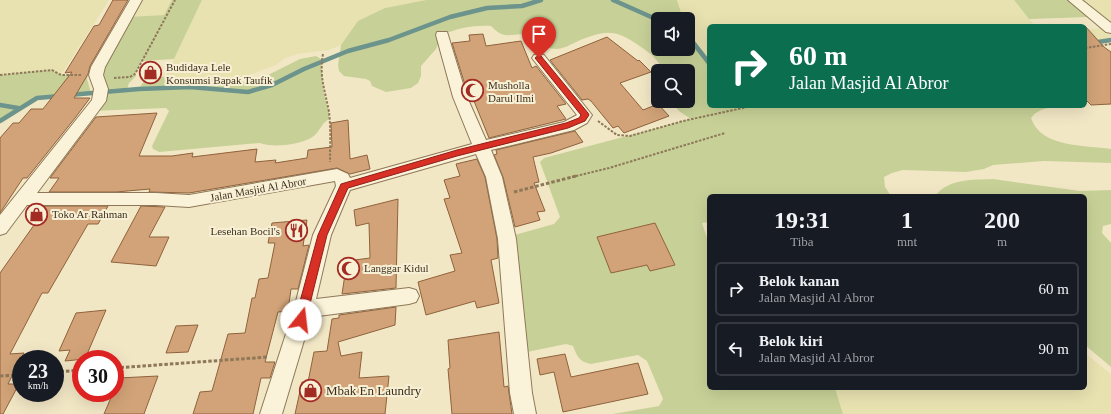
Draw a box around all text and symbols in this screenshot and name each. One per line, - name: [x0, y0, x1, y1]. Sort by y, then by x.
- map controls: [651, 12, 695, 108]
- button: sound: [651, 12, 695, 56]
- pin: [522, 17, 556, 58]
- icon: arrive: [528, 23, 550, 45]
- icon: right: [723, 40, 775, 92]
- text: 60 m: [789, 40, 847, 71]
- shop icon: Budidaya Lele Konsumsi Bapak Taufik: [137, 60, 163, 86]
- place label: Budidaya Lele Konsumsi Bapak Taufik: [166, 61, 273, 86]
- button: search: [651, 64, 695, 108]
- text: Jalan Masjid Al Abror: [789, 73, 949, 93]
- mosque icon: Musholla Darul Ilmi: [460, 78, 486, 104]
- place label: Musholla Darul Ilmi: [488, 79, 534, 104]
- street label: Jalan Masjid Al Abror: [209, 175, 307, 203]
- shop icon: Toko Ar Rahman: [24, 201, 50, 227]
- text: 19:31: [774, 207, 830, 233]
- text: 1: [901, 207, 913, 233]
- text: 200: [984, 207, 1020, 233]
- place label: Toko Ar Rahman: [52, 208, 128, 220]
- restaurant icon: Lesehan Bocil's: [283, 218, 309, 244]
- place label: Lesehan Bocil's: [211, 225, 280, 237]
- text: Tiba: [790, 234, 814, 249]
- text: mnt: [897, 234, 917, 249]
- text: m: [997, 234, 1007, 249]
- mosque icon: Langgar Kidul: [335, 255, 361, 281]
- place label: Langgar Kidul: [364, 262, 428, 274]
- text: Belok kanan: [759, 273, 839, 289]
- icon: right: [725, 278, 747, 300]
- text: 60 m: [1039, 281, 1069, 297]
- text: Jalan Masjid Al Abror: [759, 290, 874, 305]
- position arrow: [280, 299, 322, 341]
- text: Belok kiri: [759, 333, 823, 349]
- icon: left: [725, 338, 747, 360]
- text: 90 m: [1039, 341, 1069, 357]
- speed limit sign: 30: [72, 350, 124, 402]
- text: Jalan Masjid Al Abror: [759, 350, 874, 365]
- text: 23: [28, 360, 48, 382]
- shop icon: Mbak En Laundry: [297, 377, 323, 403]
- text: km/h: [28, 380, 48, 391]
- place label: Mbak En Laundry: [326, 383, 422, 398]

